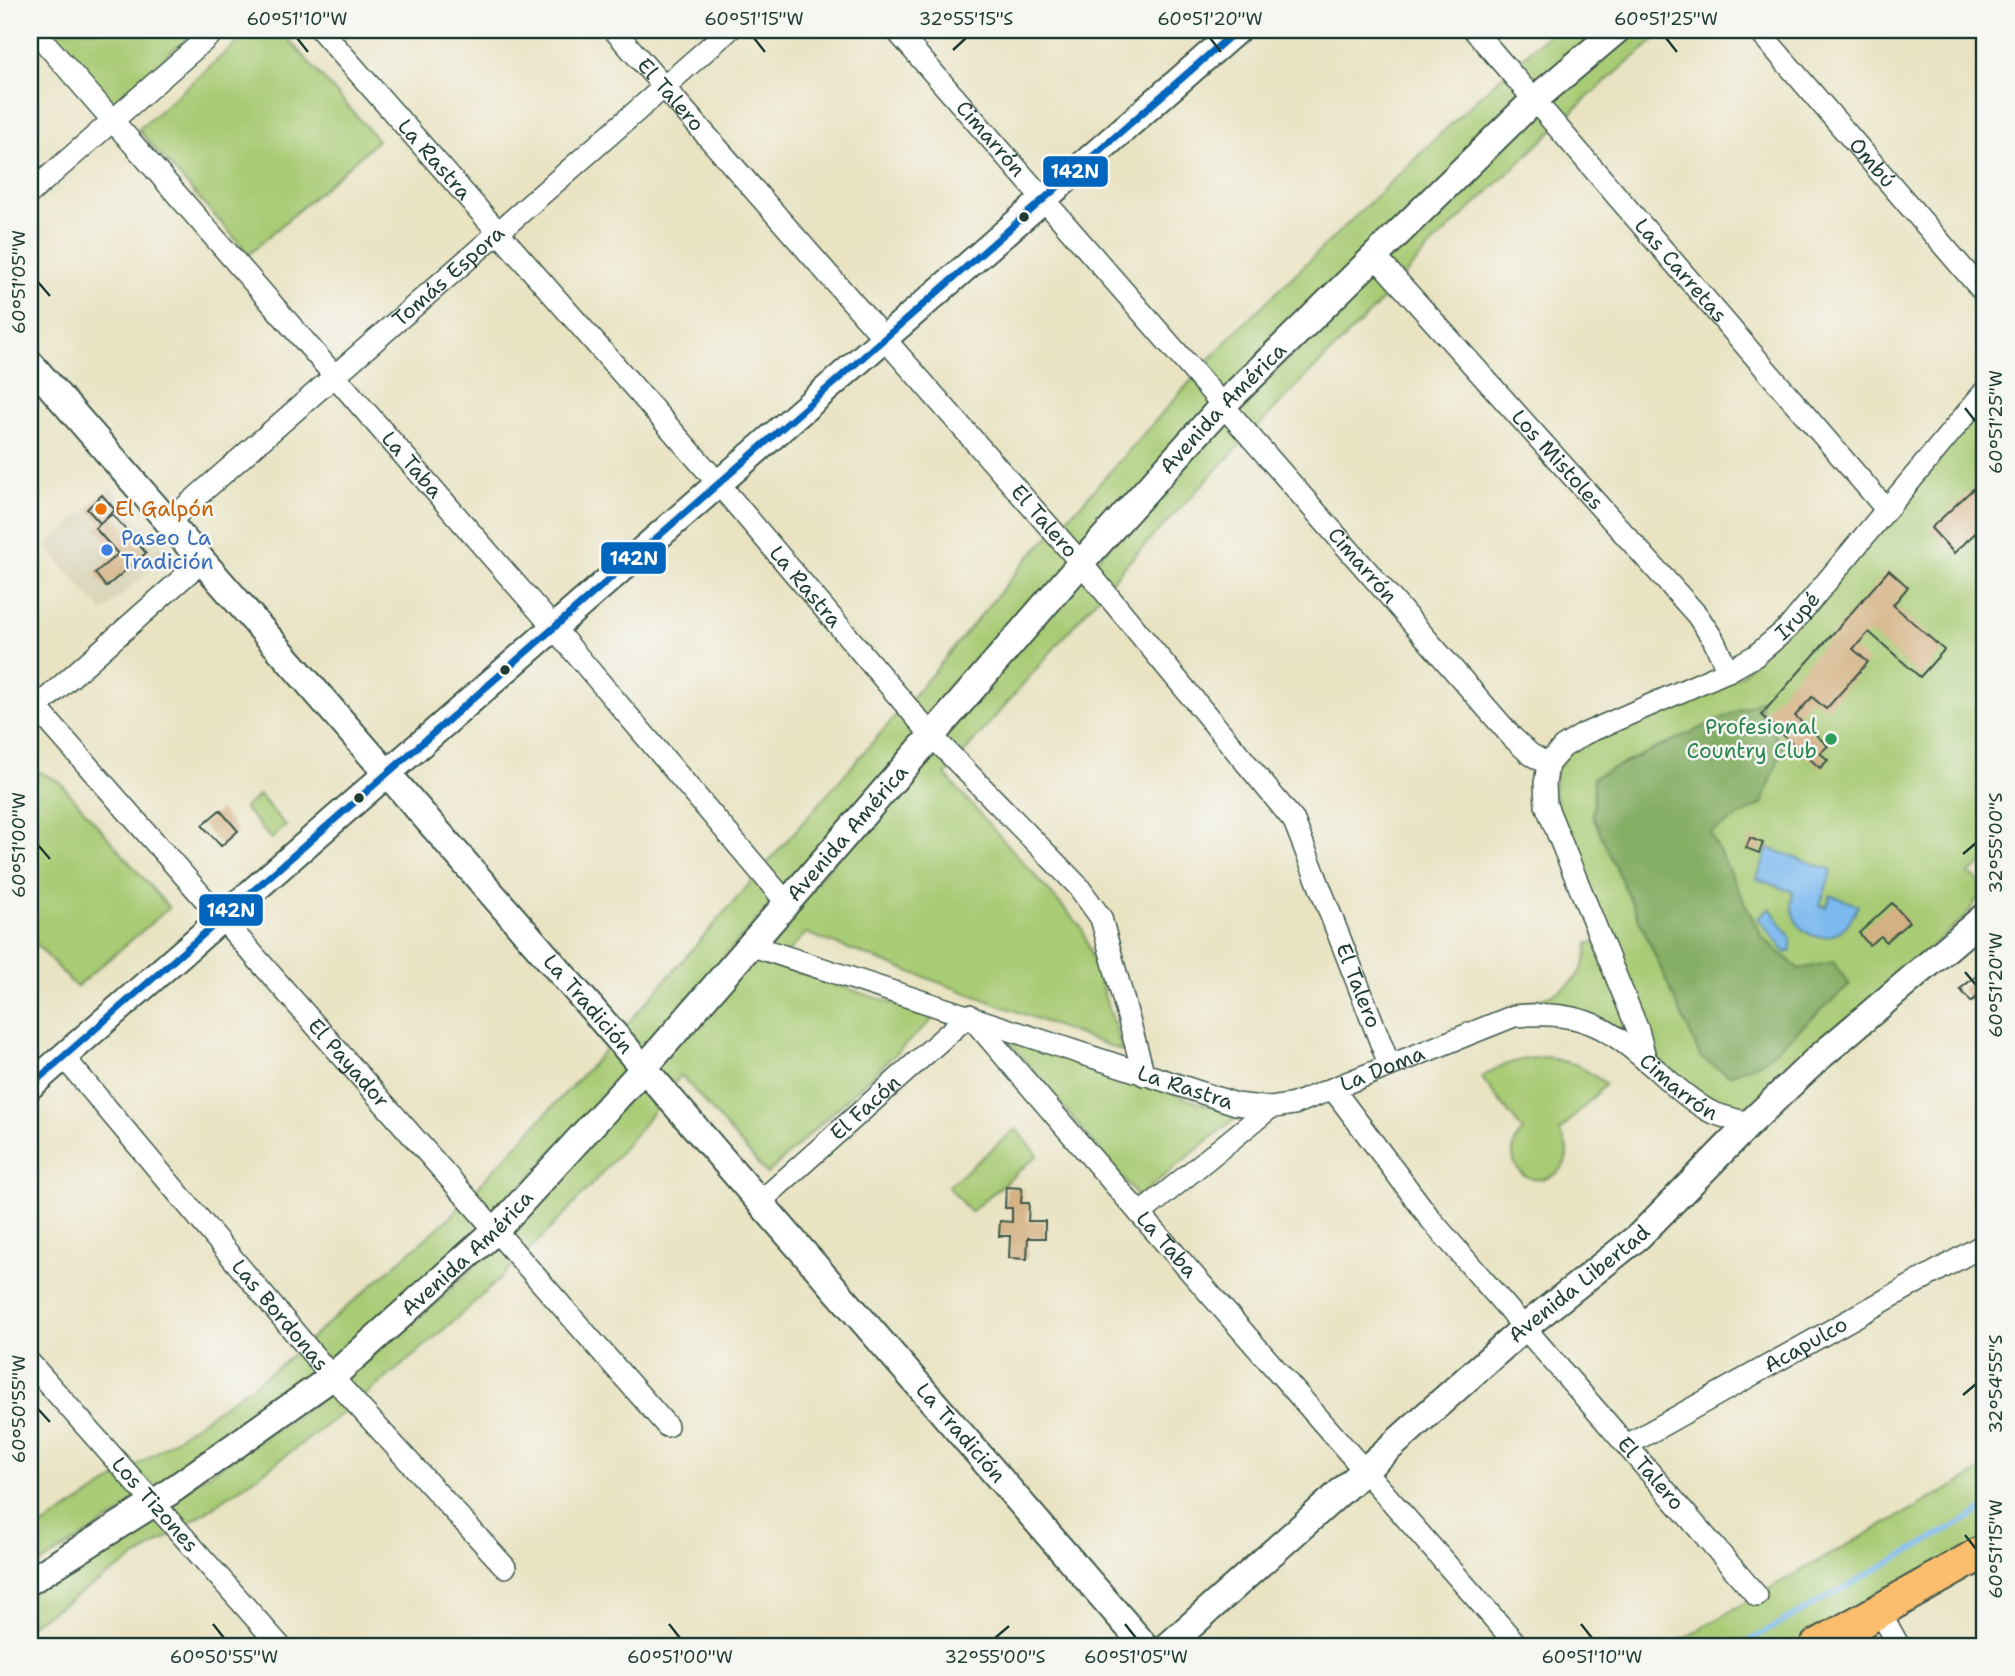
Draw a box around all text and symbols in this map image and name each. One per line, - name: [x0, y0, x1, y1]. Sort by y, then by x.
- text: 60°51'10"W: [246, 7, 348, 31]
- text: 60°51'15"W: [704, 7, 804, 31]
- text: 32°55'15"S: [919, 7, 1013, 31]
- text: 60°51'20"W: [1157, 7, 1263, 31]
- text: 60°51'25"W: [1614, 7, 1718, 31]
- street label: El Talero: [631, 52, 711, 137]
- street label: Cimarrón: [950, 94, 1032, 183]
- street label: La Rastra: [391, 113, 478, 206]
- street label: Ombú: [1843, 132, 1902, 194]
- line badge: 142N: [1042, 155, 1109, 188]
- text: 142N: [1051, 159, 1099, 184]
- unlabelled marker: [1017, 210, 1031, 224]
- street label: Las Carretas: [1628, 212, 1733, 328]
- street label: Tomás Espora: [386, 219, 511, 333]
- text: 60°51'05"W: [7, 230, 31, 334]
- street label: Avenida América: [1153, 336, 1292, 480]
- text: 60°51'25"W: [1984, 370, 2008, 474]
- street label: Los Mistoles: [1505, 403, 1610, 516]
- street label: La Taba: [375, 425, 449, 504]
- street label: El Talero: [1004, 478, 1084, 564]
- place label: El Galpón: [115, 495, 214, 523]
- marker: El Galpón: [93, 501, 109, 517]
- street label: Cimarrón: [1321, 521, 1404, 610]
- place label: Paseo La Tradición: [121, 524, 214, 576]
- street label: La Rastra: [763, 540, 848, 633]
- line badge: 142N: [600, 541, 667, 575]
- marker: Paseo La Tradición: [99, 542, 115, 558]
- text: 142N: [610, 546, 658, 571]
- street label: Irupé: [1769, 586, 1827, 647]
- unlabelled marker: [498, 663, 512, 677]
- place label: Profesional Country Club: [1687, 713, 1818, 765]
- marker: Profesional Country Club: [1823, 731, 1839, 747]
- street label: Avenida América: [780, 759, 914, 907]
- unlabelled marker: [352, 791, 366, 805]
- text: 60°51'00"W: [7, 792, 31, 898]
- text: 32°55'00"S: [1984, 792, 2008, 894]
- line badge: 142N: [198, 893, 264, 927]
- text: 142N: [207, 898, 255, 923]
- text: 60°51'20"W: [1984, 932, 2008, 1038]
- street label: El Talero: [1329, 939, 1388, 1032]
- street label: La Tradición: [537, 948, 639, 1060]
- street label: El Payador: [302, 1012, 396, 1114]
- street label: La Doma: [1336, 1039, 1429, 1098]
- street label: Cimarrón: [1633, 1047, 1722, 1127]
- street label: La Rastra: [1134, 1059, 1237, 1116]
- street label: El Facón: [824, 1069, 907, 1147]
- street label: Avenida América: [395, 1184, 540, 1322]
- street label: La Taba: [1130, 1205, 1204, 1284]
- street label: Avenida Libertad: [1502, 1219, 1656, 1349]
- street label: Las Bordonas: [225, 1253, 335, 1377]
- street label: Acapulco: [1759, 1310, 1853, 1379]
- text: 32°54'55"S: [1984, 1334, 2008, 1434]
- text: 60°50'55"W: [7, 1355, 31, 1463]
- street label: La Tradición: [909, 1377, 1012, 1489]
- street label: El Talero: [1611, 1431, 1690, 1516]
- street label: Los Tizones: [105, 1451, 205, 1558]
- text: 60°51'15"W: [1984, 1499, 2008, 1599]
- text: 60°50'55"W: [170, 1645, 278, 1669]
- text: 60°51'00"W: [627, 1645, 733, 1669]
- text: 32°55'00"S: [945, 1645, 1046, 1669]
- text: 60°51'05"W: [1084, 1645, 1188, 1669]
- text: 60°51'10"W: [1541, 1645, 1643, 1669]

